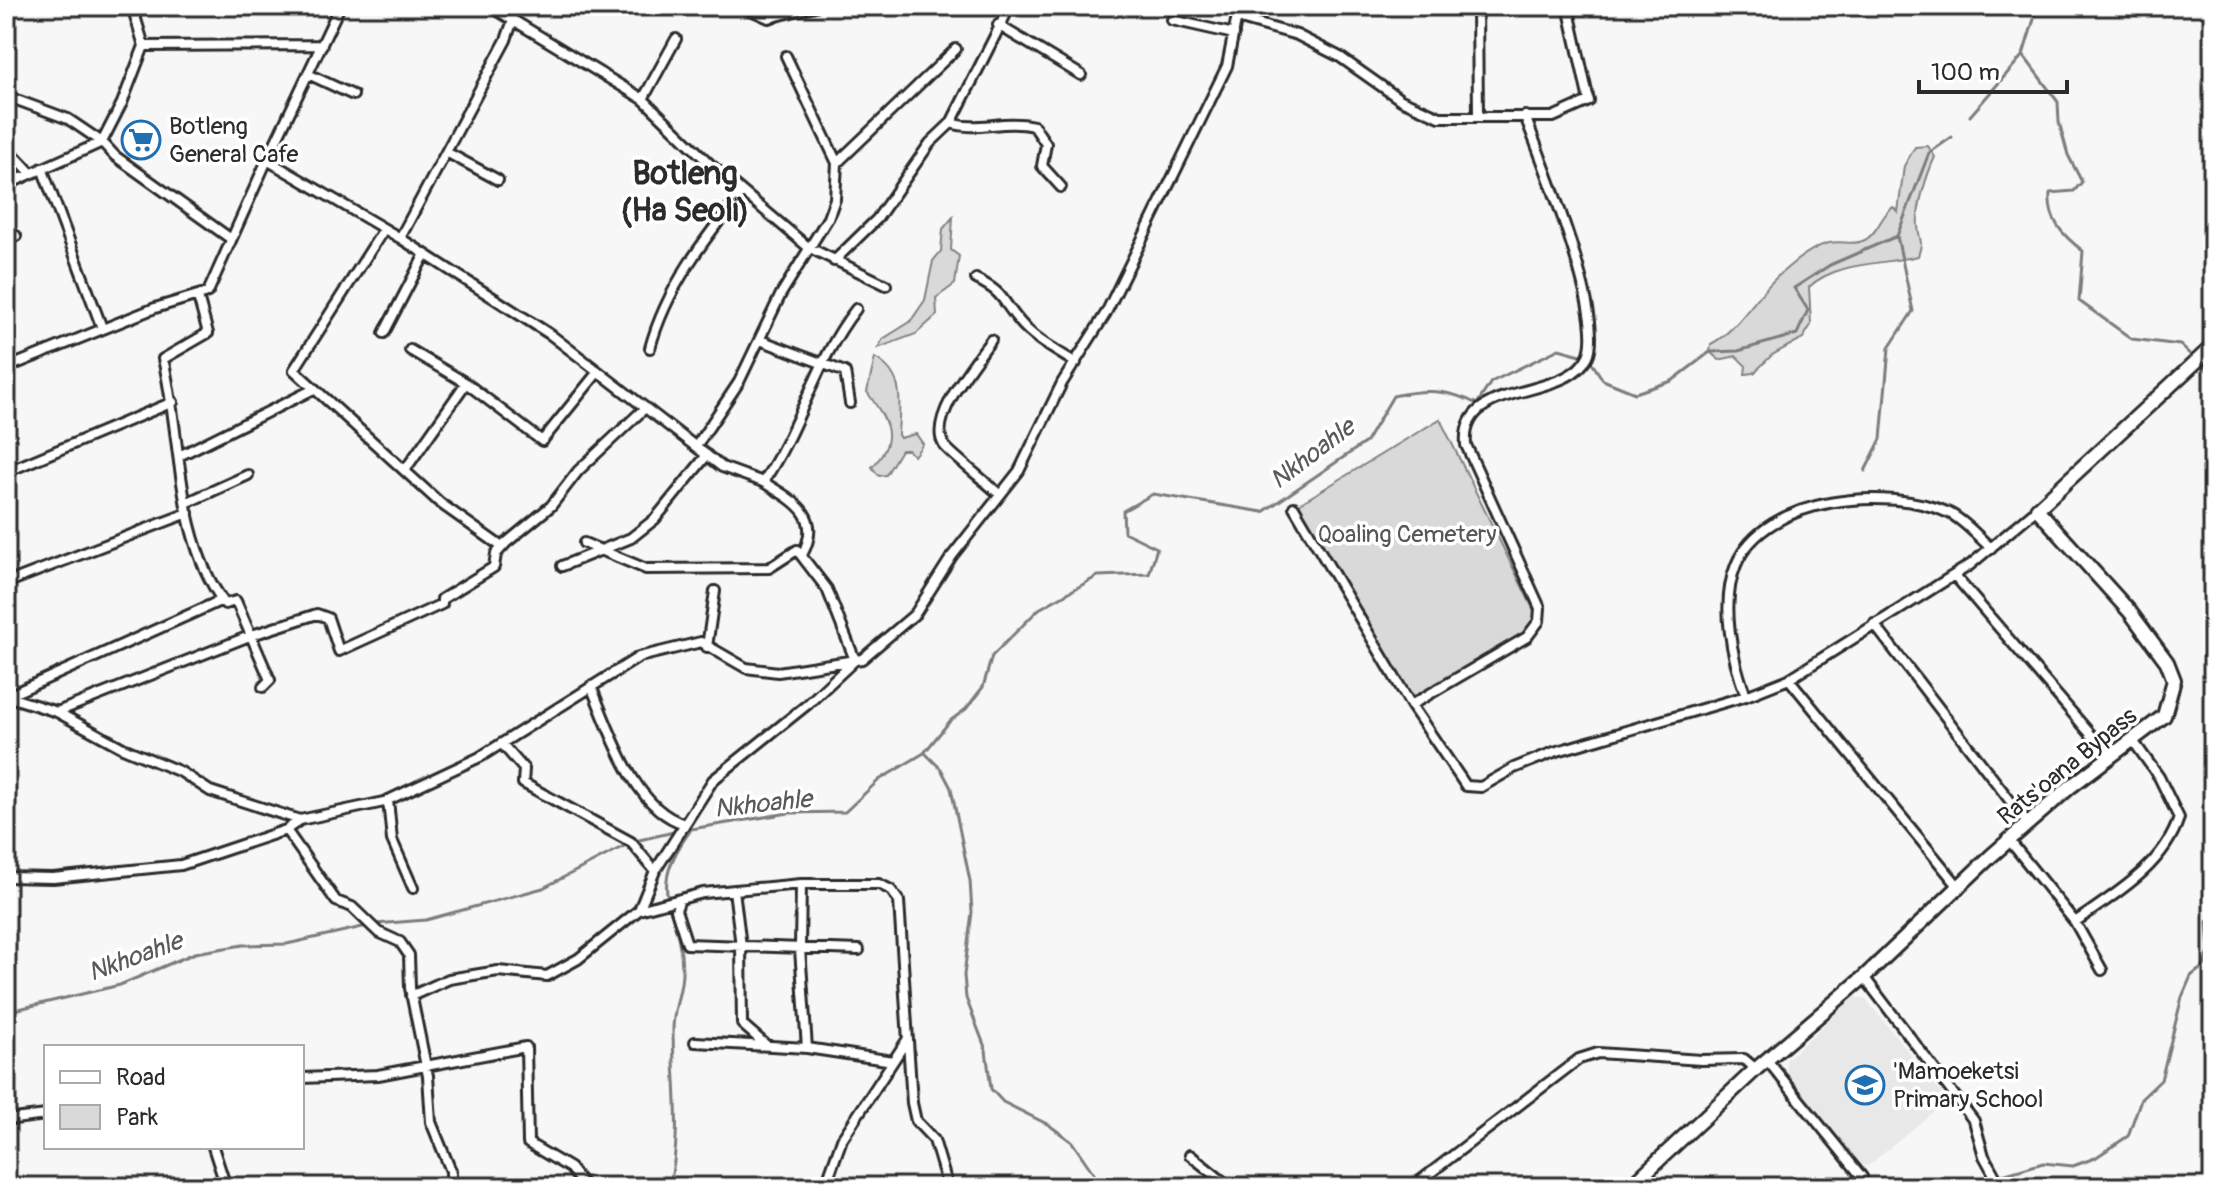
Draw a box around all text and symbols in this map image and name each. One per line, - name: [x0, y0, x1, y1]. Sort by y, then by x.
- scale bar: [1919, 44, 2067, 94]
- text: 100 m: [1931, 58, 2000, 87]
- place label: Botleng General Cafe: [169, 112, 299, 169]
- supermarket icon: Botleng General Cafe: [120, 119, 162, 161]
- district label: Botleng (Ha Seoli): [621, 154, 749, 231]
- water label: Nkhoahle: [1264, 410, 1363, 496]
- park label: Qoaling Cemetery: [1317, 520, 1497, 549]
- street label: Rats'oana Bypass: [1992, 701, 2143, 831]
- water label: Nkhoahle: [713, 783, 816, 825]
- water label: Nkhoahle: [84, 924, 189, 989]
- legend: [44, 1045, 304, 1149]
- place label: 'Mamoeketsi Primary School: [1893, 1057, 2043, 1114]
- text: Road: [116, 1063, 166, 1092]
- school or university icon: 'Mamoeketsi Primary School: [1844, 1064, 1886, 1106]
- text: Park: [116, 1103, 158, 1132]

